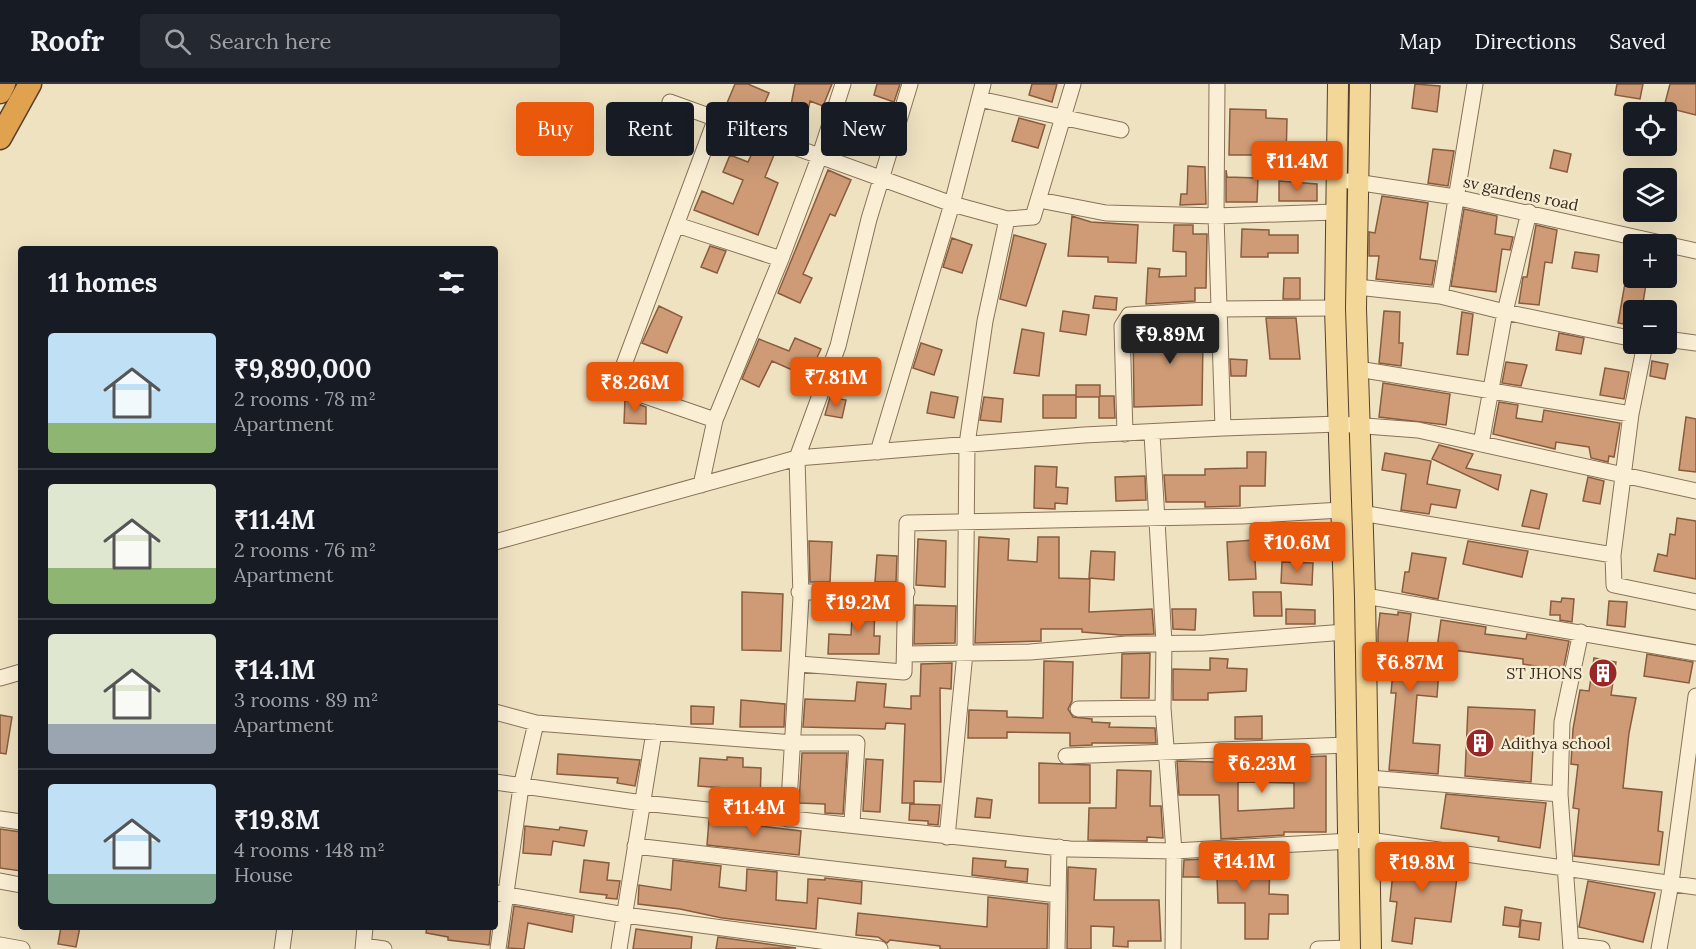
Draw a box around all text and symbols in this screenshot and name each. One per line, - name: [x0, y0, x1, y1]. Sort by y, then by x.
- search box: [140, 14, 560, 68]
- text: Roofr: [30, 23, 104, 59]
- icon: search: [161, 25, 194, 58]
- text: Search here: [209, 27, 331, 55]
- text: Map: [1399, 28, 1442, 55]
- text: Directions: [1475, 28, 1576, 55]
- text: Saved: [1609, 28, 1666, 55]
- chip: Buy: [516, 102, 594, 156]
- chip: Rent: [606, 102, 694, 156]
- chip: Filters: [706, 102, 809, 156]
- chip: New: [821, 102, 907, 156]
- map controls: [1623, 102, 1677, 354]
- button: locate: [1623, 102, 1677, 156]
- pin: ₹11.4M: [1248, 141, 1346, 192]
- text: ₹11.4M: [1266, 148, 1328, 173]
- button: layers: [1623, 168, 1677, 222]
- street label: sv gardens road: [1462, 171, 1581, 215]
- button: +: [1623, 234, 1677, 288]
- text: 11 homes: [48, 266, 157, 299]
- icon: filters: [435, 266, 468, 299]
- button: −: [1623, 300, 1677, 354]
- pin: ₹9.89M: [1121, 314, 1219, 365]
- text: ₹9.89M: [1135, 321, 1205, 346]
- text: ₹9,890,000: [234, 352, 372, 385]
- icon: home: [96, 357, 168, 429]
- pin: ₹7.81M: [787, 357, 885, 408]
- pin: ₹8.26M: [586, 362, 684, 413]
- text: ₹7.81M: [804, 364, 868, 389]
- text: ₹8.26M: [600, 369, 670, 394]
- text: 2 rooms · 78 m²: [234, 386, 376, 411]
- text: Apartment: [234, 411, 334, 436]
- text: ₹11.4M: [234, 503, 316, 536]
- icon: home: [96, 508, 168, 580]
- pin: ₹10.6M: [1248, 522, 1346, 573]
- text: ₹10.6M: [1263, 529, 1331, 554]
- text: 2 rooms · 76 m²: [234, 537, 376, 562]
- text: Apartment: [234, 562, 334, 587]
- pin: ₹19.2M: [809, 582, 907, 633]
- text: ₹19.2M: [825, 589, 891, 614]
- pin: ₹6.87M: [1361, 642, 1459, 693]
- text: ₹6.87M: [1376, 649, 1444, 674]
- text: ₹14.1M: [234, 653, 316, 686]
- building icon: ST JHONS: [1587, 657, 1619, 689]
- icon: home: [96, 658, 168, 730]
- place label: ST JHONS: [1506, 663, 1582, 683]
- text: 3 rooms · 89 m²: [234, 687, 378, 712]
- text: Apartment: [234, 712, 334, 737]
- building icon: Adithya school: [1464, 727, 1496, 759]
- place label: Adithya school: [1500, 733, 1611, 753]
- pin: ₹6.23M: [1213, 743, 1311, 794]
- text: ₹6.23M: [1228, 750, 1296, 775]
- pin: ₹11.4M: [705, 787, 803, 838]
- text: ₹11.4M: [723, 794, 785, 819]
- text: ₹19.8M: [234, 803, 320, 836]
- icon: home: [96, 808, 168, 880]
- text: 4 rooms · 148 m²: [234, 837, 385, 862]
- pin: ₹14.1M: [1195, 841, 1293, 892]
- pin: ₹19.8M: [1373, 842, 1471, 893]
- text: ₹14.1M: [1213, 848, 1275, 873]
- text: ₹19.8M: [1389, 849, 1455, 874]
- text: House: [234, 862, 293, 887]

